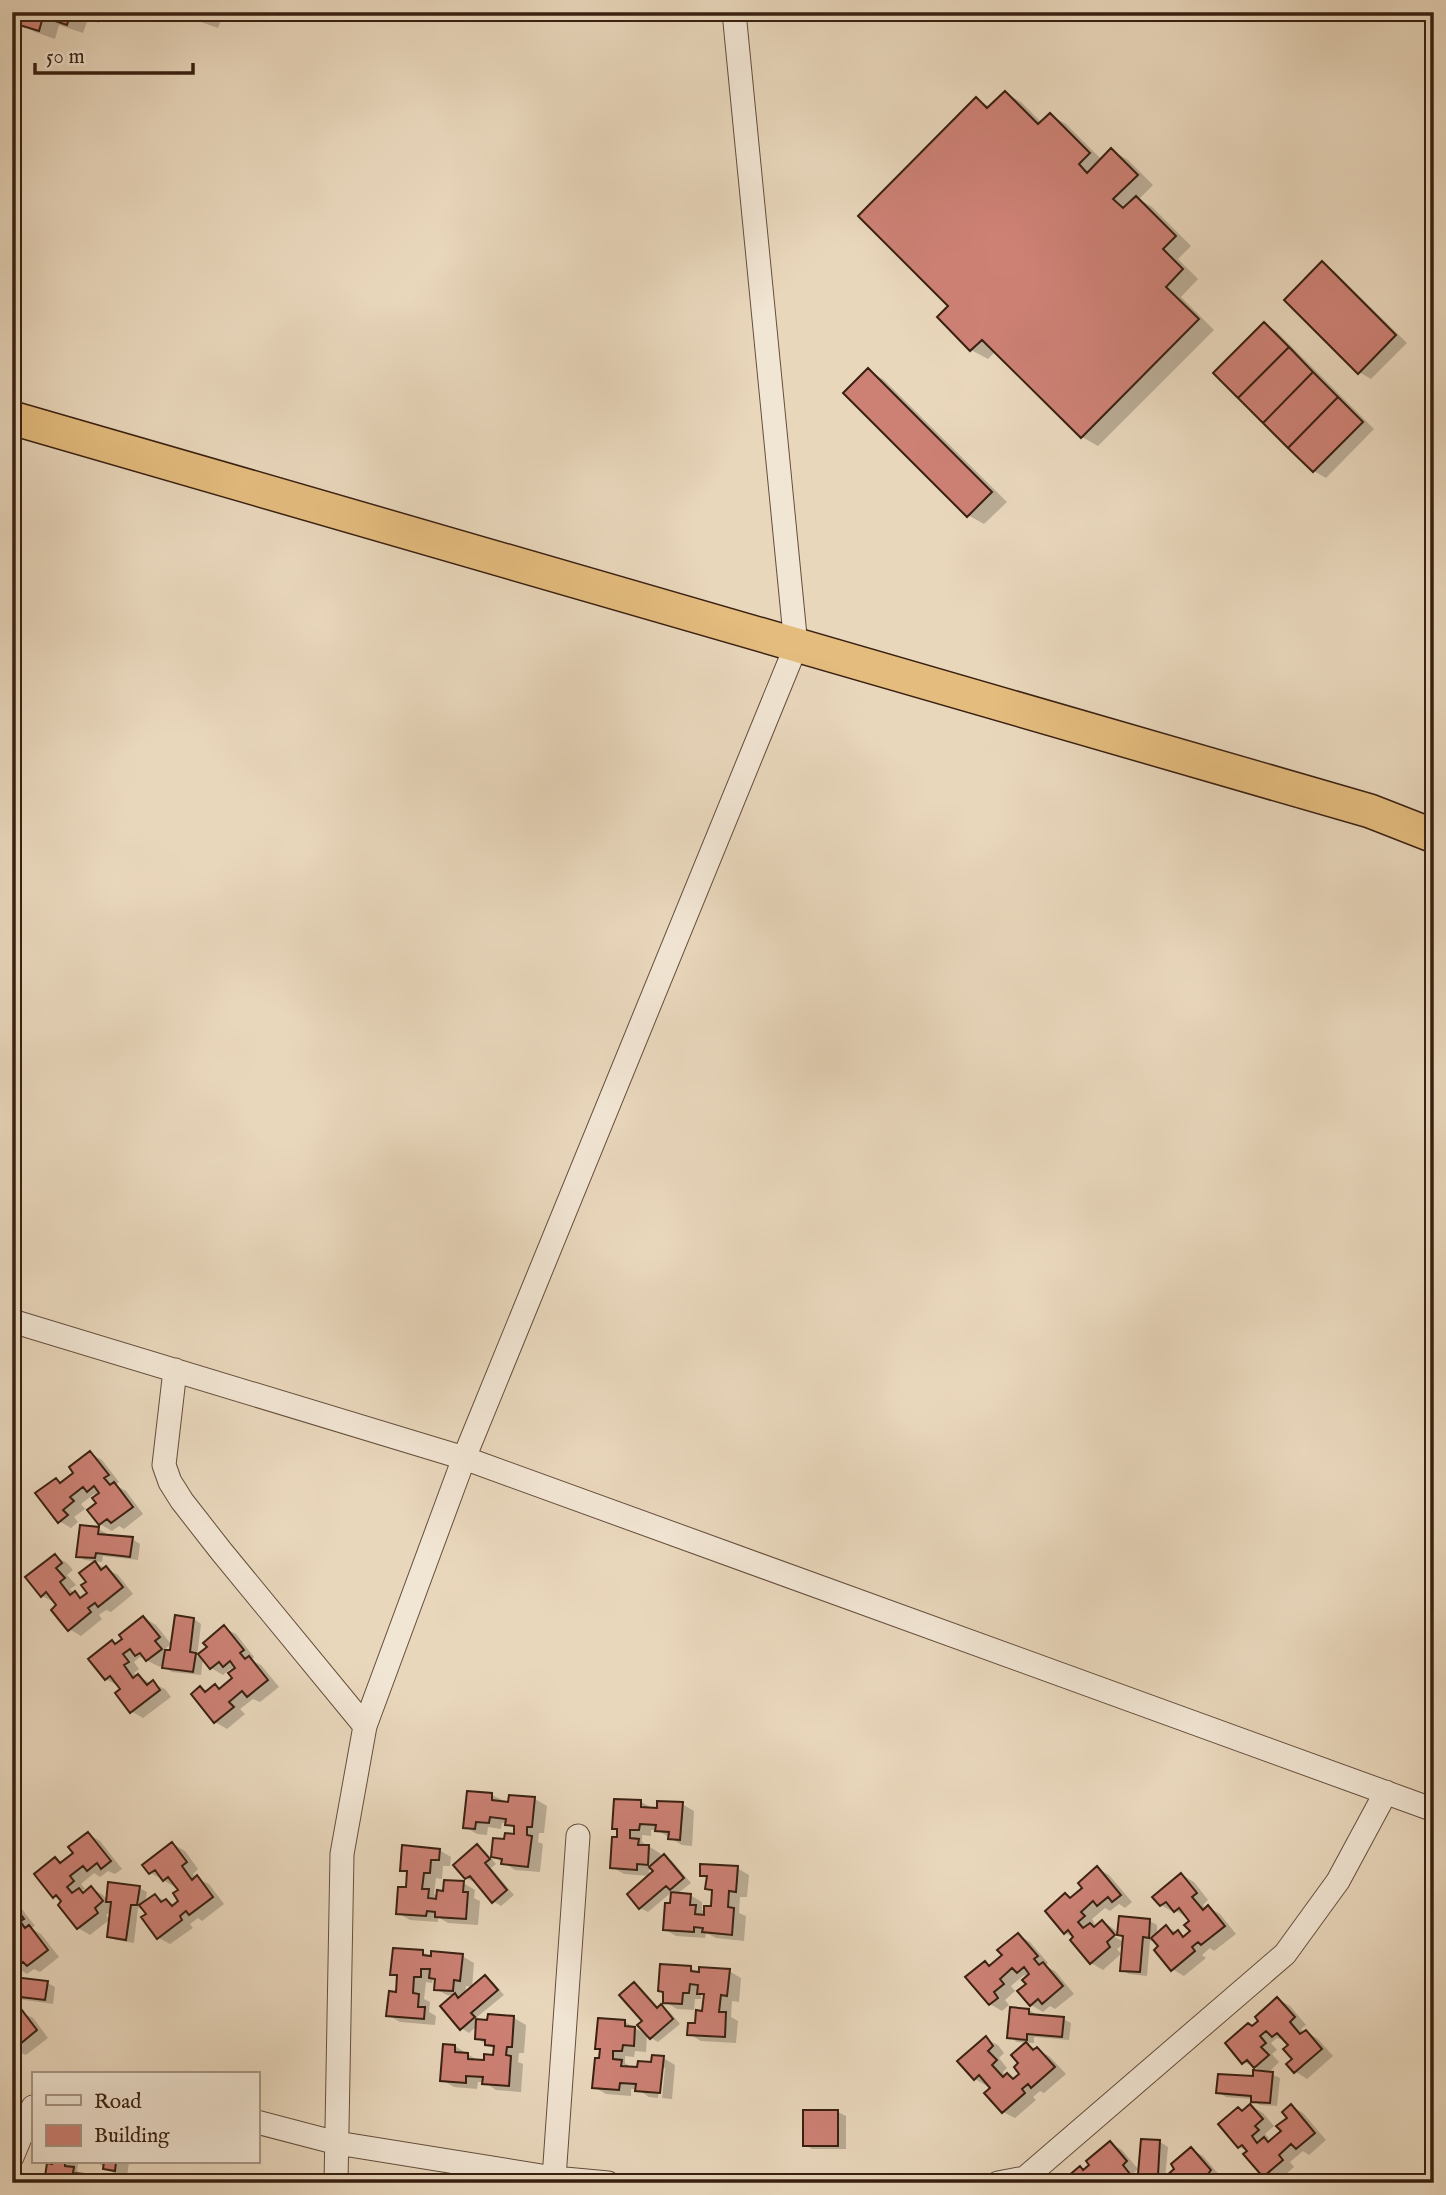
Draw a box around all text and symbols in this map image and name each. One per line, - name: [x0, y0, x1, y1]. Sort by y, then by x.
- scale bar: [35, 32, 192, 76]
- text: 50 m: [46, 44, 85, 71]
- legend: [32, 2072, 259, 2164]
- text: Road: [94, 2089, 142, 2116]
- text: Building: [94, 2123, 170, 2150]

